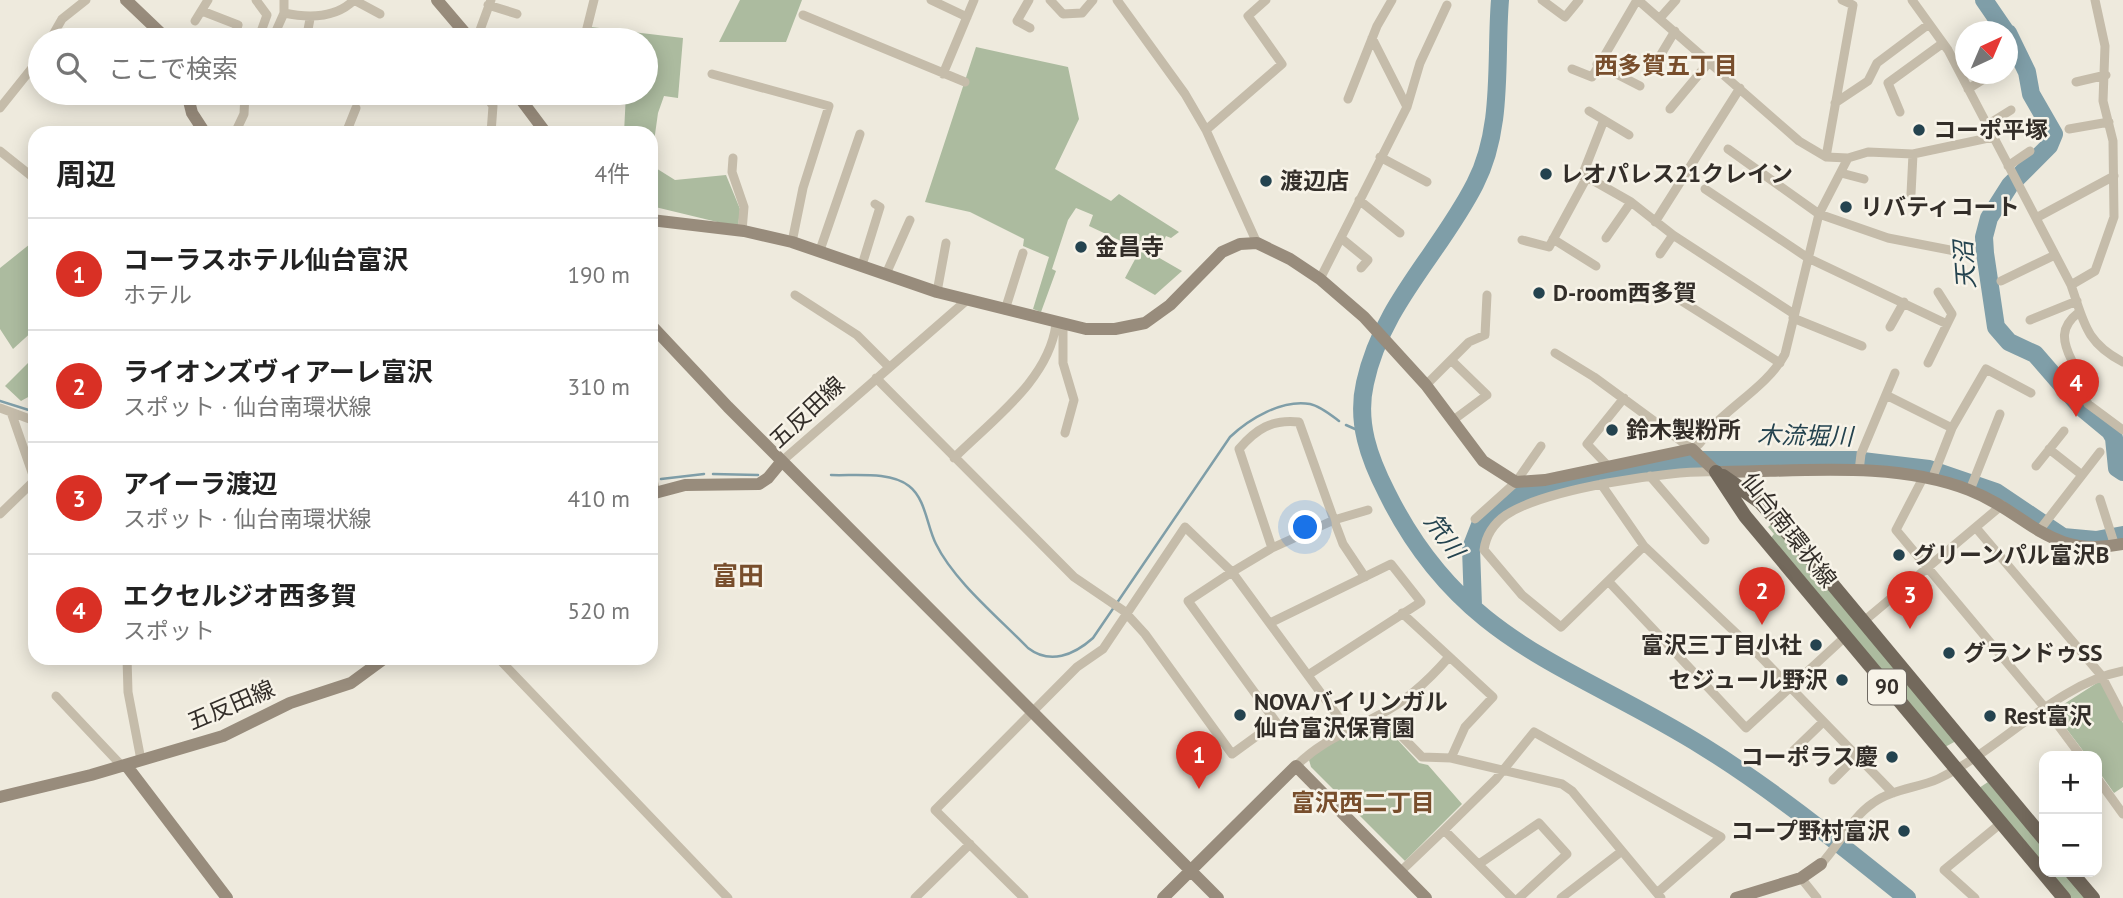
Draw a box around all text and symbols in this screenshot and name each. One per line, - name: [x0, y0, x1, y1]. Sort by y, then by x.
- north arrow: [1955, 21, 2018, 84]
- search box: [28, 28, 658, 105]
- icon: search: [52, 48, 90, 86]
- district label: 西多賀五丁目: [1594, 50, 1738, 81]
- text: ここで検索: [108, 52, 238, 85]
- place label: コーポ平塚: [1933, 115, 2048, 144]
- marker: コーポ平塚: [1911, 122, 1927, 138]
- text: 周辺: [56, 154, 116, 193]
- text: 4件: [594, 159, 630, 188]
- place label: レオパレス21クレイン: [1560, 159, 1793, 188]
- place label: 渡辺店: [1280, 166, 1349, 195]
- marker: レオパレス21クレイン: [1538, 166, 1554, 182]
- marker: 渡辺店: [1258, 173, 1274, 189]
- place label: リバティコート: [1860, 192, 2020, 221]
- marker: リバティコート: [1838, 199, 1854, 215]
- place label: 金昌寺: [1095, 232, 1164, 261]
- water label: 天沼: [1947, 237, 1982, 290]
- marker: 金昌寺: [1073, 239, 1089, 255]
- text: コーラスホテル仙台富沢: [123, 243, 408, 276]
- text: 1: [72, 260, 86, 289]
- text: 190 m: [568, 260, 630, 289]
- place label: D-room西多賀: [1553, 278, 1696, 307]
- text: ホテル: [123, 280, 192, 309]
- marker: D-room西多賀: [1531, 285, 1547, 301]
- text: ライオンズヴィアーレ富沢: [123, 355, 433, 388]
- pin: 4: [2053, 359, 2099, 417]
- street label: 五反田線: [763, 370, 850, 454]
- text: 2: [72, 372, 86, 401]
- text: 310 m: [568, 372, 630, 401]
- text: スポット · 仙台南環状線: [123, 392, 371, 421]
- place label: 鈴木製粉所: [1626, 415, 1741, 444]
- water label: 木流堀川: [1757, 419, 1856, 452]
- marker: 鈴木製粉所: [1604, 422, 1620, 438]
- street label: 仙台南環状線: [1735, 466, 1843, 593]
- text: アイーラ渡辺: [123, 467, 278, 500]
- text: 3: [72, 484, 86, 513]
- text: 410 m: [568, 484, 630, 513]
- text: スポット · 仙台南環状線: [123, 504, 371, 533]
- water label: 笊川: [1418, 507, 1473, 567]
- your location: [1288, 510, 1322, 544]
- place label: グリーンパル富沢B: [1913, 540, 2109, 569]
- marker: グリーンパル富沢B: [1891, 547, 1907, 563]
- district label: 富田: [712, 559, 764, 592]
- pin: 2: [1739, 567, 1785, 625]
- pin: 3: [1887, 571, 1933, 629]
- text: エクセルジオ西多賀: [123, 579, 357, 612]
- text: 4: [72, 596, 86, 625]
- text: 520 m: [568, 596, 630, 625]
- text: スポット: [123, 616, 215, 645]
- place label: 富沢三丁目小社: [1641, 630, 1802, 659]
- marker: 富沢三丁目小社: [1808, 637, 1824, 653]
- place label: グランドゥSS: [1963, 638, 2102, 667]
- marker: グランドゥSS: [1941, 645, 1957, 661]
- place label: セジュール野沢: [1669, 665, 1828, 694]
- road number: 90: [1868, 670, 1906, 704]
- marker: セジュール野沢: [1834, 672, 1850, 688]
- street label: 五反田線: [183, 673, 279, 736]
- place label: NOVAバイリンガル 仙台富沢保育園: [1254, 687, 1448, 742]
- place label: Rest富沢: [2004, 701, 2092, 730]
- marker: NOVAバイリンガル 仙台富沢保育園: [1232, 707, 1248, 723]
- marker: Rest富沢: [1982, 708, 1998, 724]
- pin: 1: [1176, 731, 1222, 789]
- place label: コーポラス慶: [1740, 742, 1878, 771]
- marker: コーポラス慶: [1884, 749, 1900, 765]
- map controls: [2039, 751, 2102, 877]
- button: +: [2039, 751, 2102, 814]
- district label: 富沢西二丁目: [1291, 787, 1435, 818]
- button: −: [2039, 814, 2102, 877]
- place label: コープ野村富沢: [1730, 816, 1890, 845]
- marker: コープ野村富沢: [1896, 823, 1912, 839]

